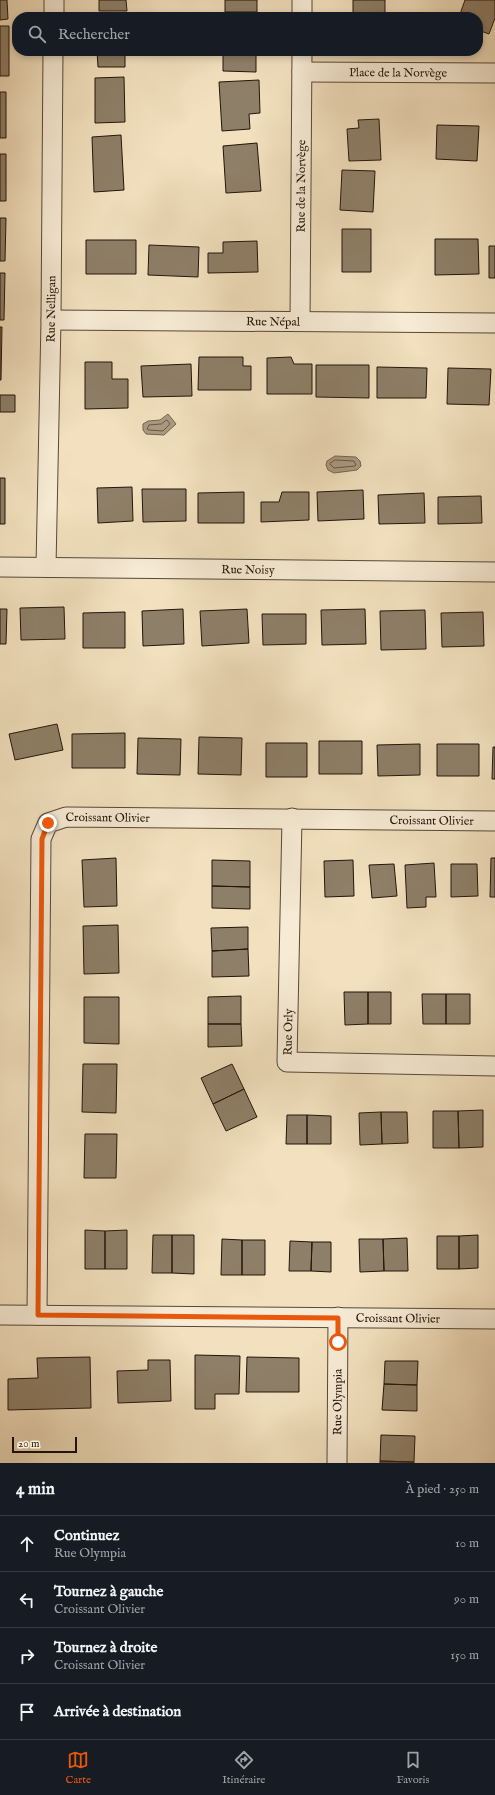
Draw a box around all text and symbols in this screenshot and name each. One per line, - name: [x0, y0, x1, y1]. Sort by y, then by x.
- search box: [12, 12, 483, 56]
- icon: search: [26, 23, 48, 45]
- text: Rechercher: [58, 25, 130, 44]
- street label: Place de la Norvège: [349, 65, 448, 81]
- street label: Rue de la Norvège: [294, 139, 309, 232]
- street label: Rue Nelligan: [44, 275, 59, 343]
- street label: Rue Népal: [246, 314, 301, 331]
- street label: Rue Noisy: [221, 562, 275, 578]
- street label: Croissant Olivier: [65, 810, 150, 826]
- street label: Croissant Olivier: [389, 813, 474, 829]
- route end: [39, 814, 57, 832]
- street label: Rue Orly: [281, 1008, 296, 1056]
- street label: Croissant Olivier: [356, 1311, 441, 1327]
- route start: [329, 1333, 347, 1351]
- street label: Rue Olympia: [330, 1368, 347, 1435]
- scale bar: [12, 1435, 77, 1454]
- text: 20 m: [18, 1437, 39, 1451]
- text: 4 min: [16, 1479, 55, 1500]
- text: À pied · 250 m: [406, 1481, 479, 1498]
- text: Continuez: [54, 1526, 119, 1545]
- icon: ahead: [16, 1533, 38, 1555]
- text: 10 m: [455, 1535, 479, 1552]
- text: Rue Olympia: [54, 1545, 126, 1562]
- text: Tournez à gauche: [54, 1582, 163, 1601]
- icon: left: [16, 1589, 38, 1611]
- text: 90 m: [454, 1591, 479, 1608]
- text: Croissant Olivier: [54, 1601, 145, 1618]
- text: Tournez à droite: [54, 1638, 157, 1657]
- icon: right: [16, 1645, 38, 1667]
- text: 150 m: [450, 1647, 479, 1664]
- text: Croissant Olivier: [54, 1657, 145, 1674]
- icon: arrive: [16, 1701, 38, 1723]
- text: Arrivée à destination: [54, 1702, 181, 1721]
- tab: Carte: [66, 1749, 91, 1787]
- tab: Itinéraire: [222, 1749, 265, 1787]
- tab: Favoris: [396, 1749, 429, 1787]

